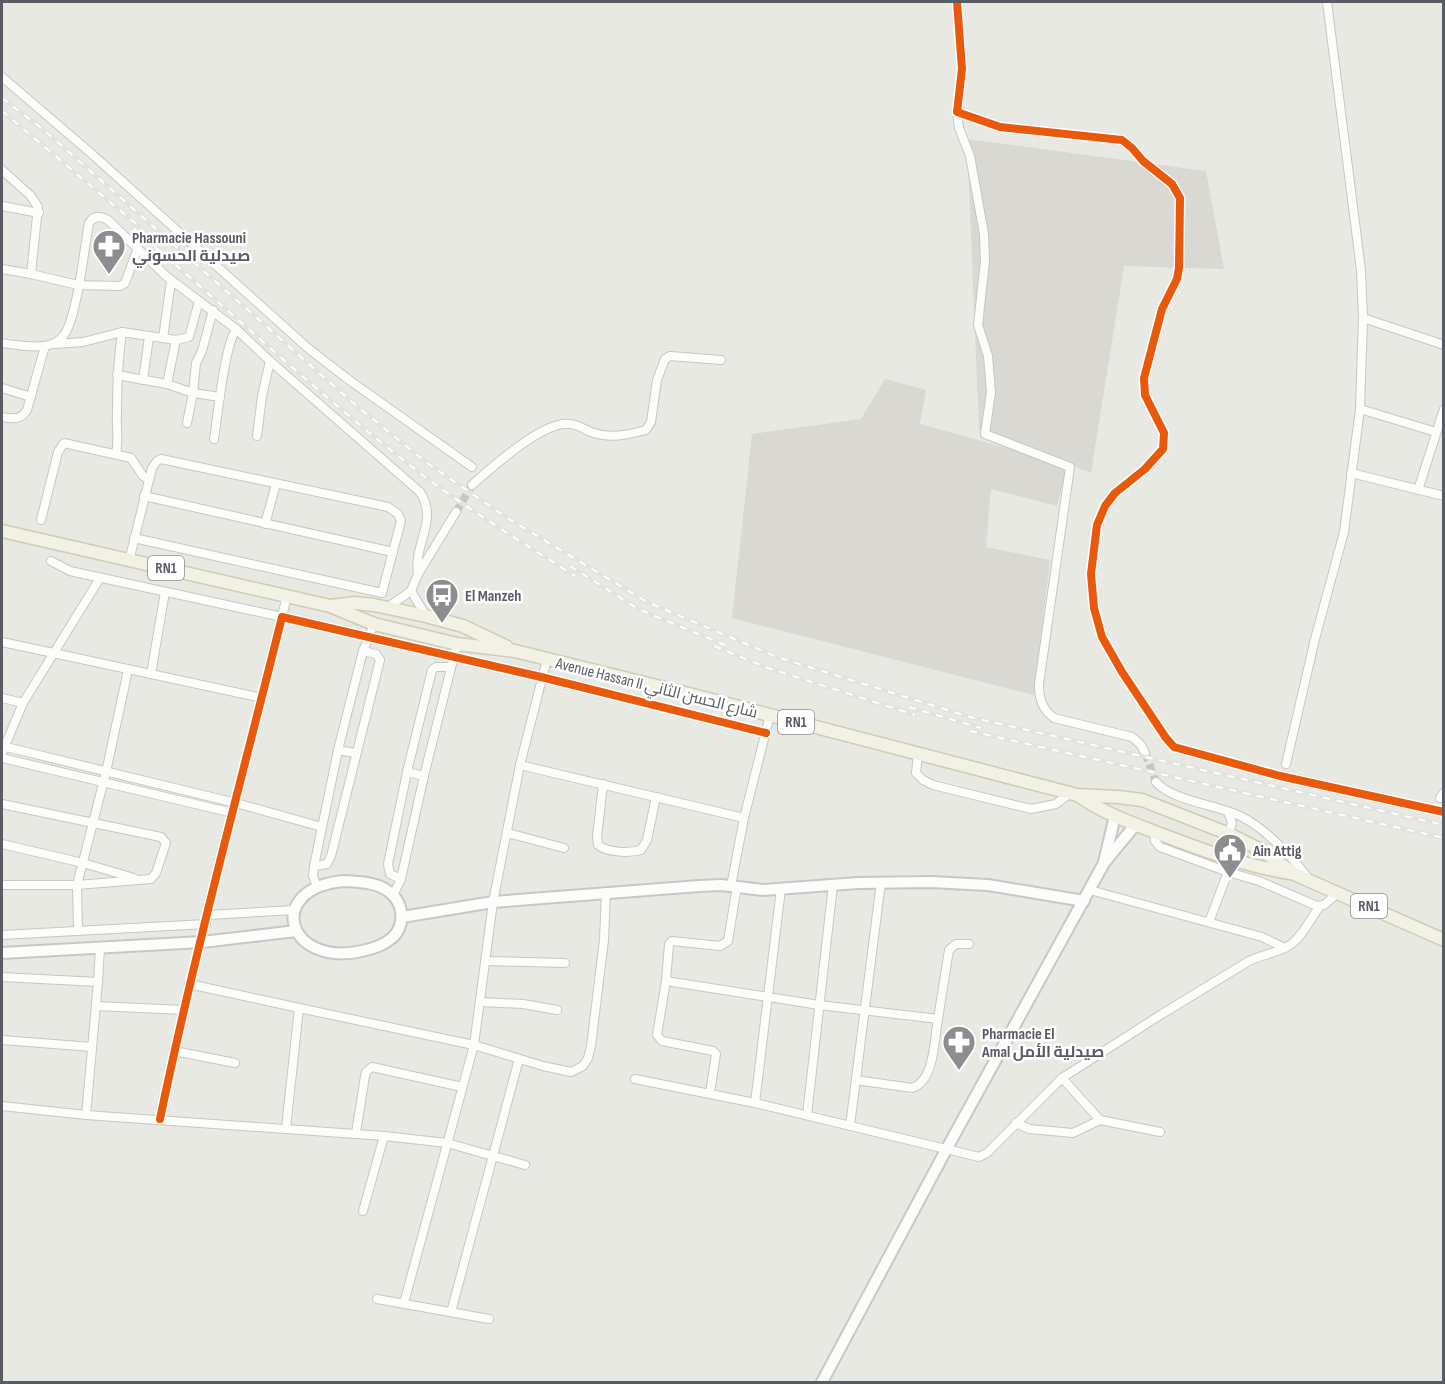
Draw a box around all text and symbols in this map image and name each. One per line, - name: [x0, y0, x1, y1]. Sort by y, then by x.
- pharmacy icon: Pharmacie Hassouni صيدلية الحسوني: [91, 228, 127, 275]
- place label: Pharmacie Hassouni صيدلية الحسوني: [132, 229, 250, 268]
- road number: RN1: [148, 556, 184, 580]
- bus stop icon: El Manzeh: [424, 577, 460, 624]
- place label: El Manzeh: [465, 587, 521, 606]
- street label: Avenue Hassan II شارع الحسن الثاني: [552, 654, 760, 726]
- road number: RN1: [778, 710, 814, 734]
- public building icon: Ain Attig: [1212, 832, 1248, 879]
- place label: Ain Attig: [1252, 842, 1302, 861]
- road number: RN1: [1351, 894, 1387, 918]
- pharmacy icon: Pharmacie El Amal صيدلية الأمل: [941, 1024, 977, 1071]
- place label: Pharmacie El Amal صيدلية الأمل: [981, 1025, 1104, 1062]

